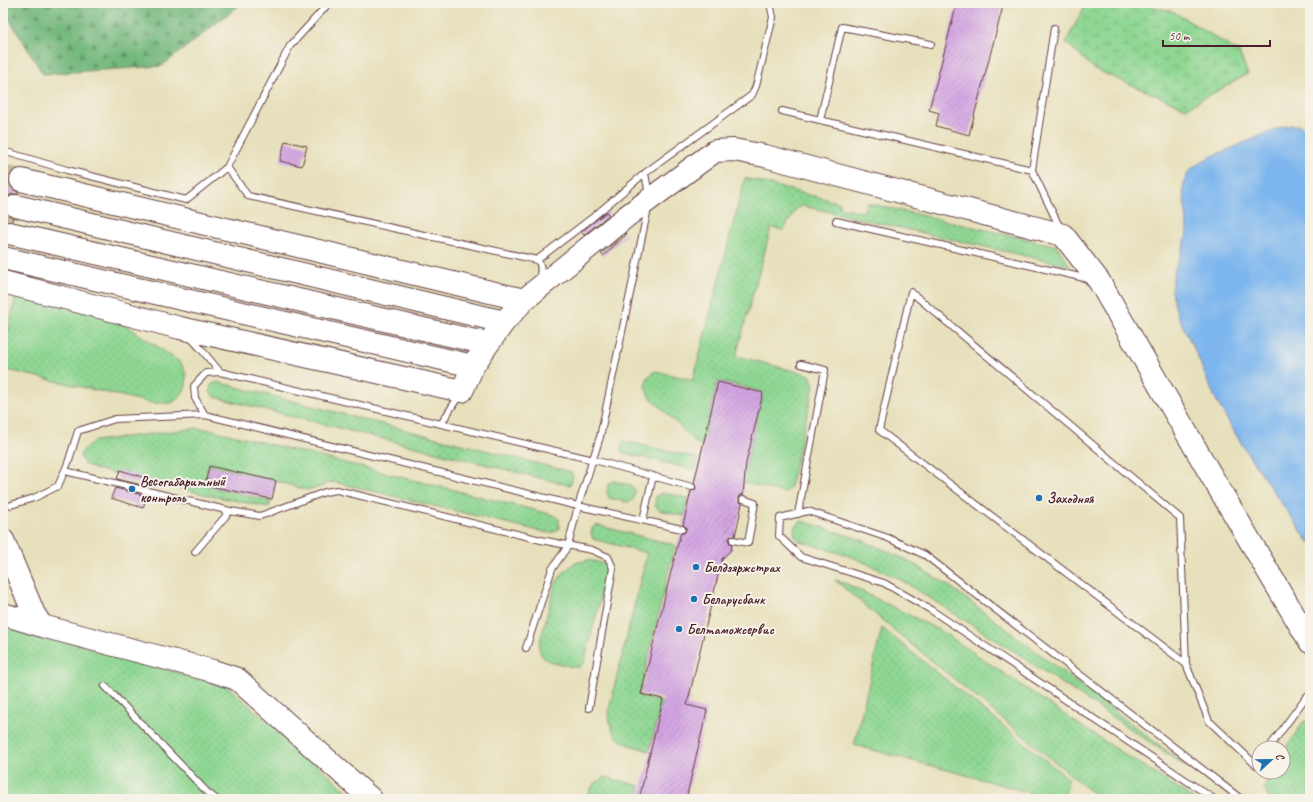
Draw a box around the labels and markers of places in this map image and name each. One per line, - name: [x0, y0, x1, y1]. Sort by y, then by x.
- place label: Весогабаритный контроль: [140, 473, 226, 506]
- marker: Весогабаритный контроль: [127, 484, 137, 494]
- place label: Заходняя: [1047, 490, 1094, 507]
- marker: Заходняя: [1034, 493, 1044, 503]
- place label: Белдзяржстрах: [704, 559, 782, 576]
- marker: Белдзяржстрах: [691, 562, 701, 572]
- place label: Беларусбанк: [702, 591, 766, 608]
- marker: Беларусбанк: [689, 594, 699, 604]
- place label: Белтаможсервис: [687, 621, 775, 638]
- marker: Белтаможсервис: [674, 624, 684, 634]

